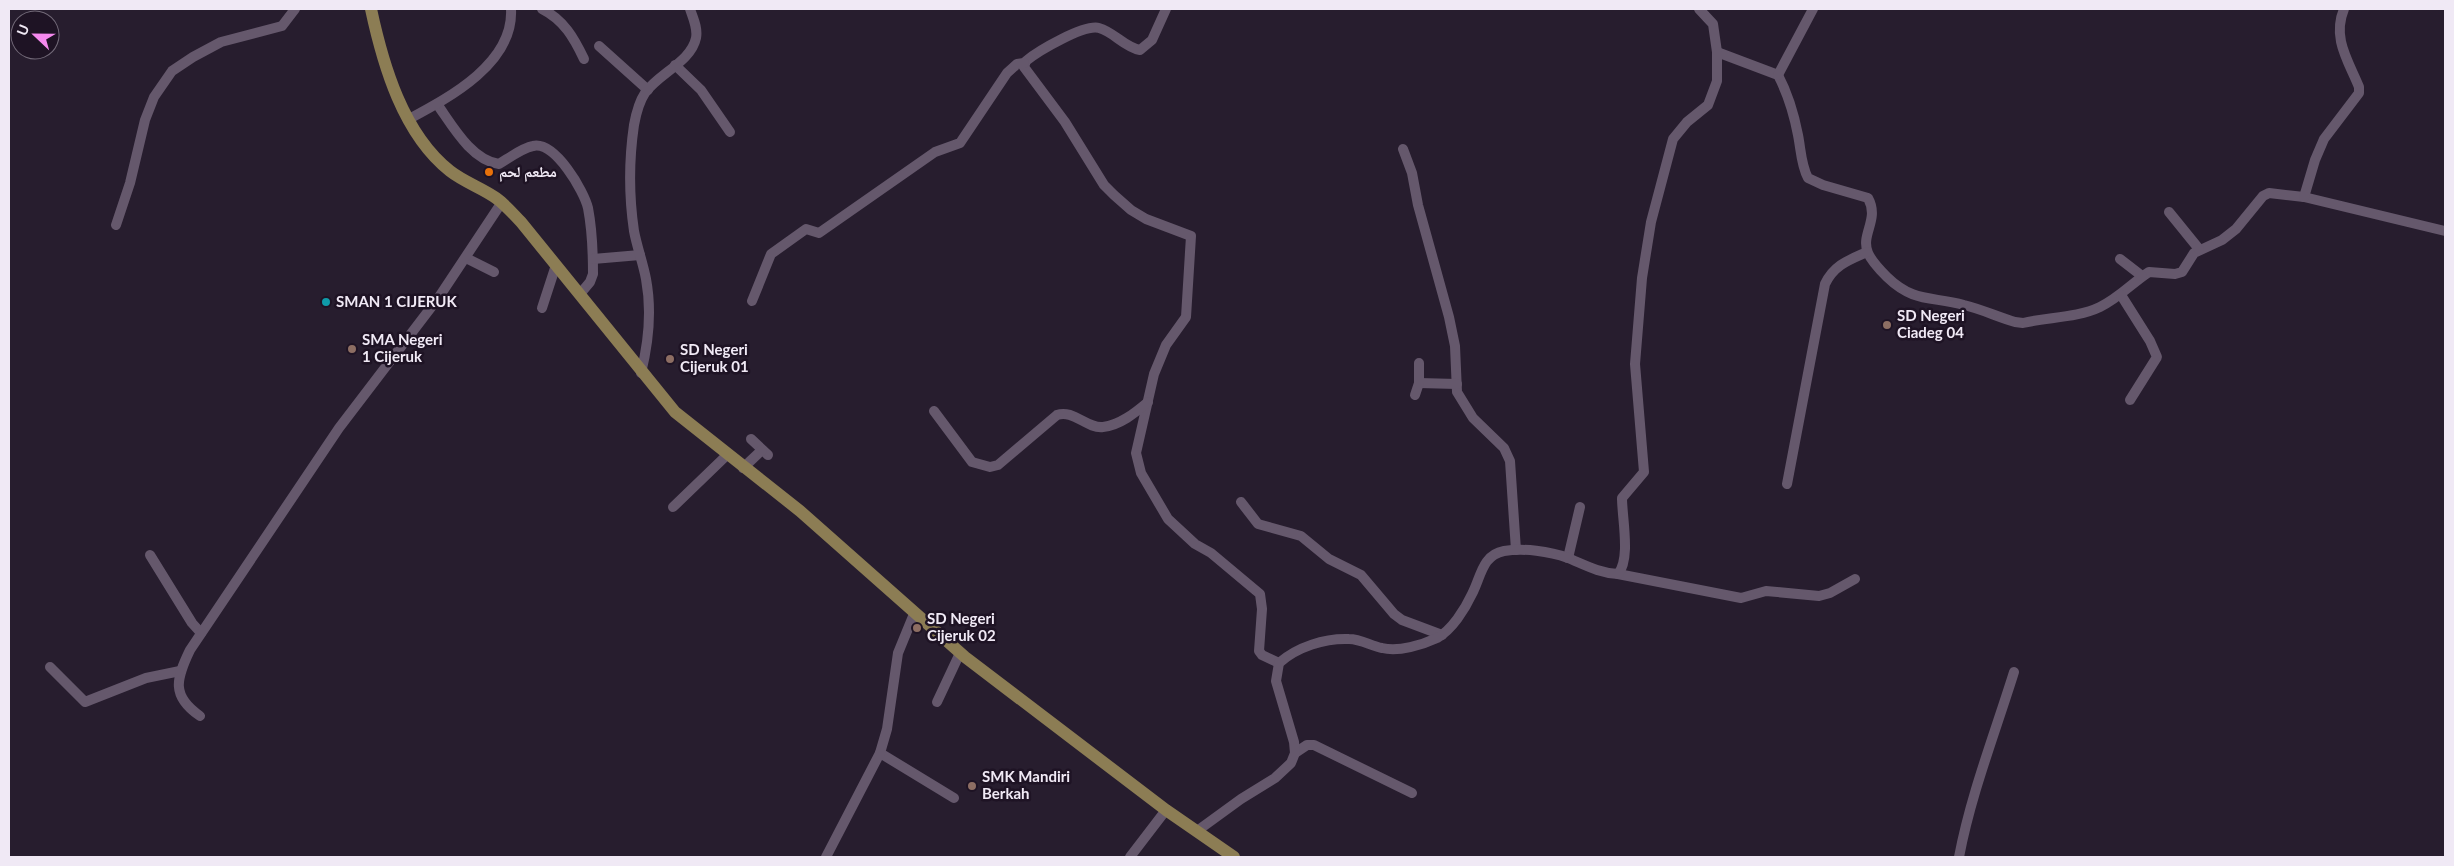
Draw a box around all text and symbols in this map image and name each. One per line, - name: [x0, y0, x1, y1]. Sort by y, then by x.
- north arrow: [10, 10, 60, 60]
- text: U: [13, 22, 32, 38]
- place label: مطعم لحم: [499, 162, 557, 182]
- marker: مطعم لحم: [483, 166, 495, 178]
- place label: SMAN 1 CIJERUK: [336, 292, 457, 310]
- marker: SMAN 1 CIJERUK: [320, 296, 332, 308]
- place label: SD Negeri Ciadeg 04: [1897, 306, 1965, 341]
- marker: SD Negeri Ciadeg 04: [1881, 319, 1893, 331]
- place label: SMA Negeri 1 Cijeruk: [362, 330, 443, 365]
- place label: SD Negeri Cijeruk 01: [680, 340, 749, 375]
- marker: SMA Negeri 1 Cijeruk: [346, 343, 358, 355]
- marker: SD Negeri Cijeruk 01: [664, 353, 676, 365]
- place label: SD Negeri Cijeruk 02: [927, 609, 996, 644]
- marker: SD Negeri Cijeruk 02: [911, 622, 923, 634]
- place label: SMK Mandiri Berkah: [982, 767, 1070, 802]
- marker: SMK Mandiri Berkah: [966, 780, 978, 792]

